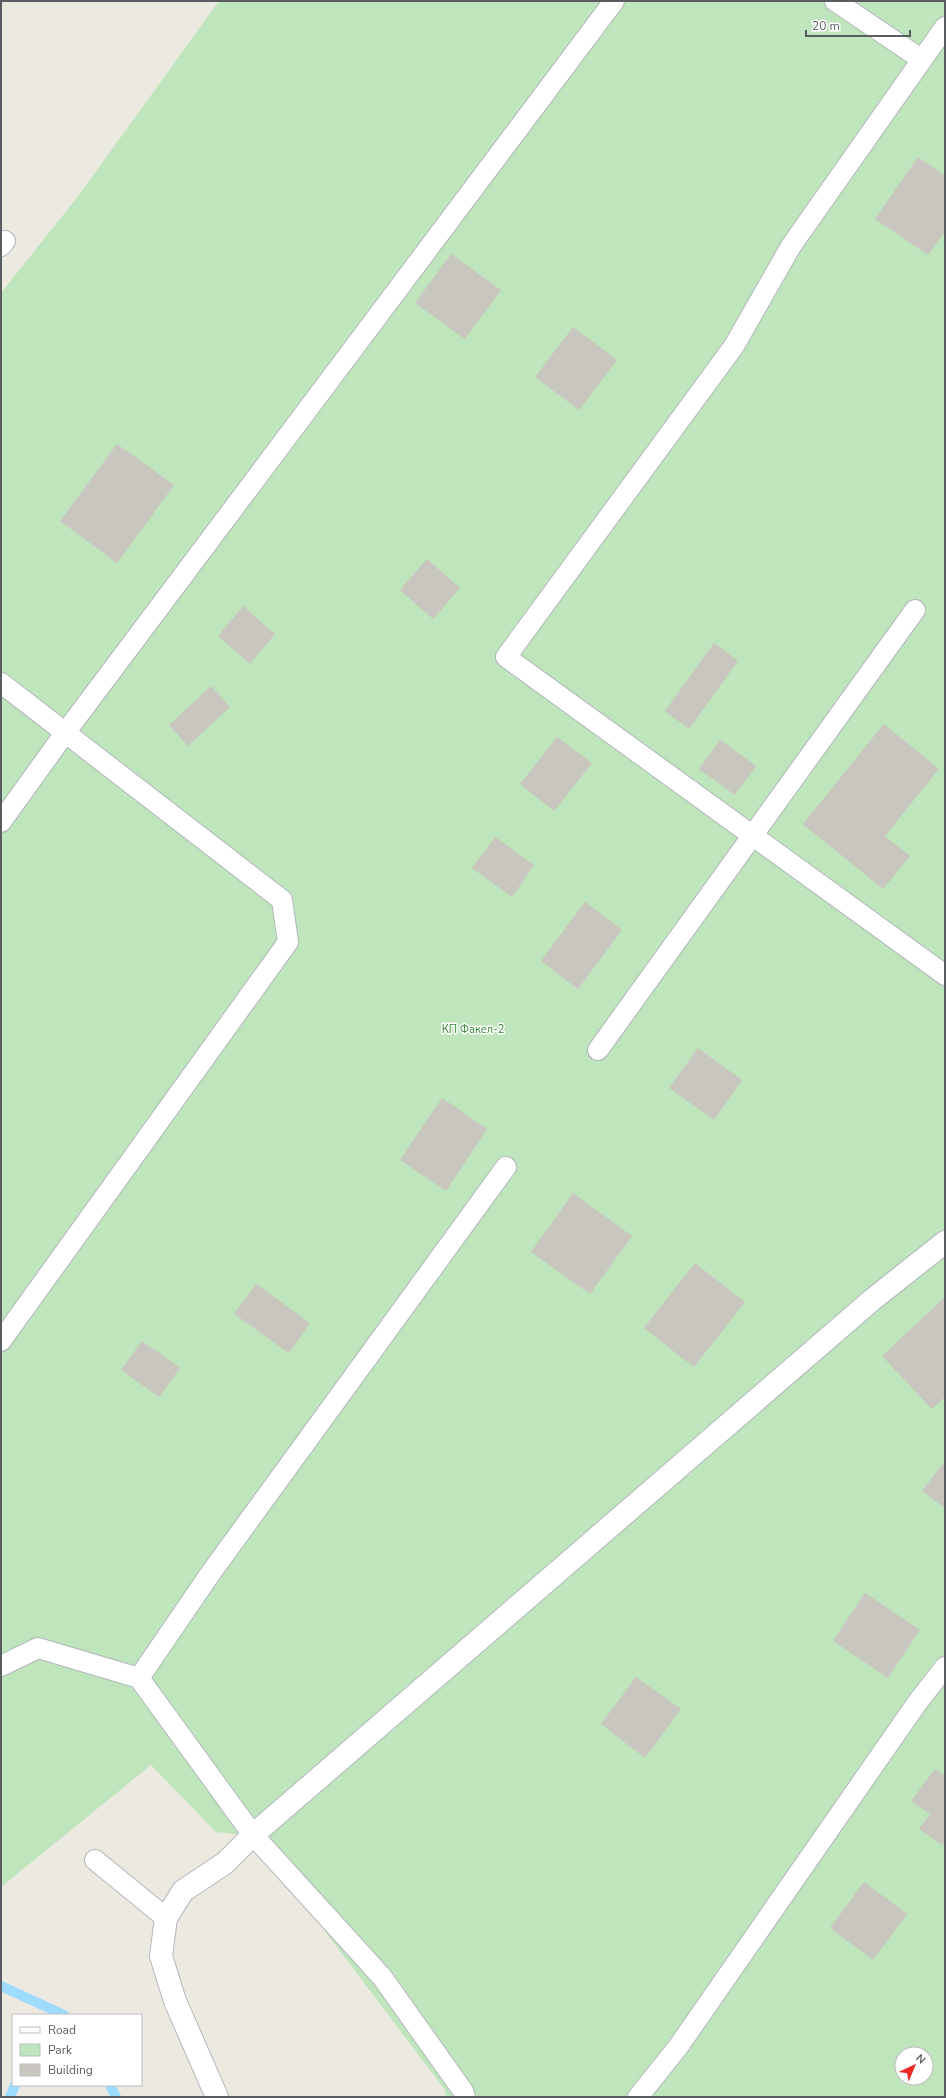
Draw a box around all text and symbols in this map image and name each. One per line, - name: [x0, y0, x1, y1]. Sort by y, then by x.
- scale bar: [806, 12, 910, 38]
- text: 20 m: [812, 18, 840, 34]
- park label: КП Факел-2: [442, 1022, 504, 1037]
- legend: [12, 2014, 142, 2086]
- text: Road: [48, 2022, 76, 2038]
- text: Park: [48, 2042, 73, 2058]
- north arrow: [894, 2046, 934, 2086]
- text: N: [912, 2051, 929, 2067]
- text: Building: [48, 2062, 93, 2078]

